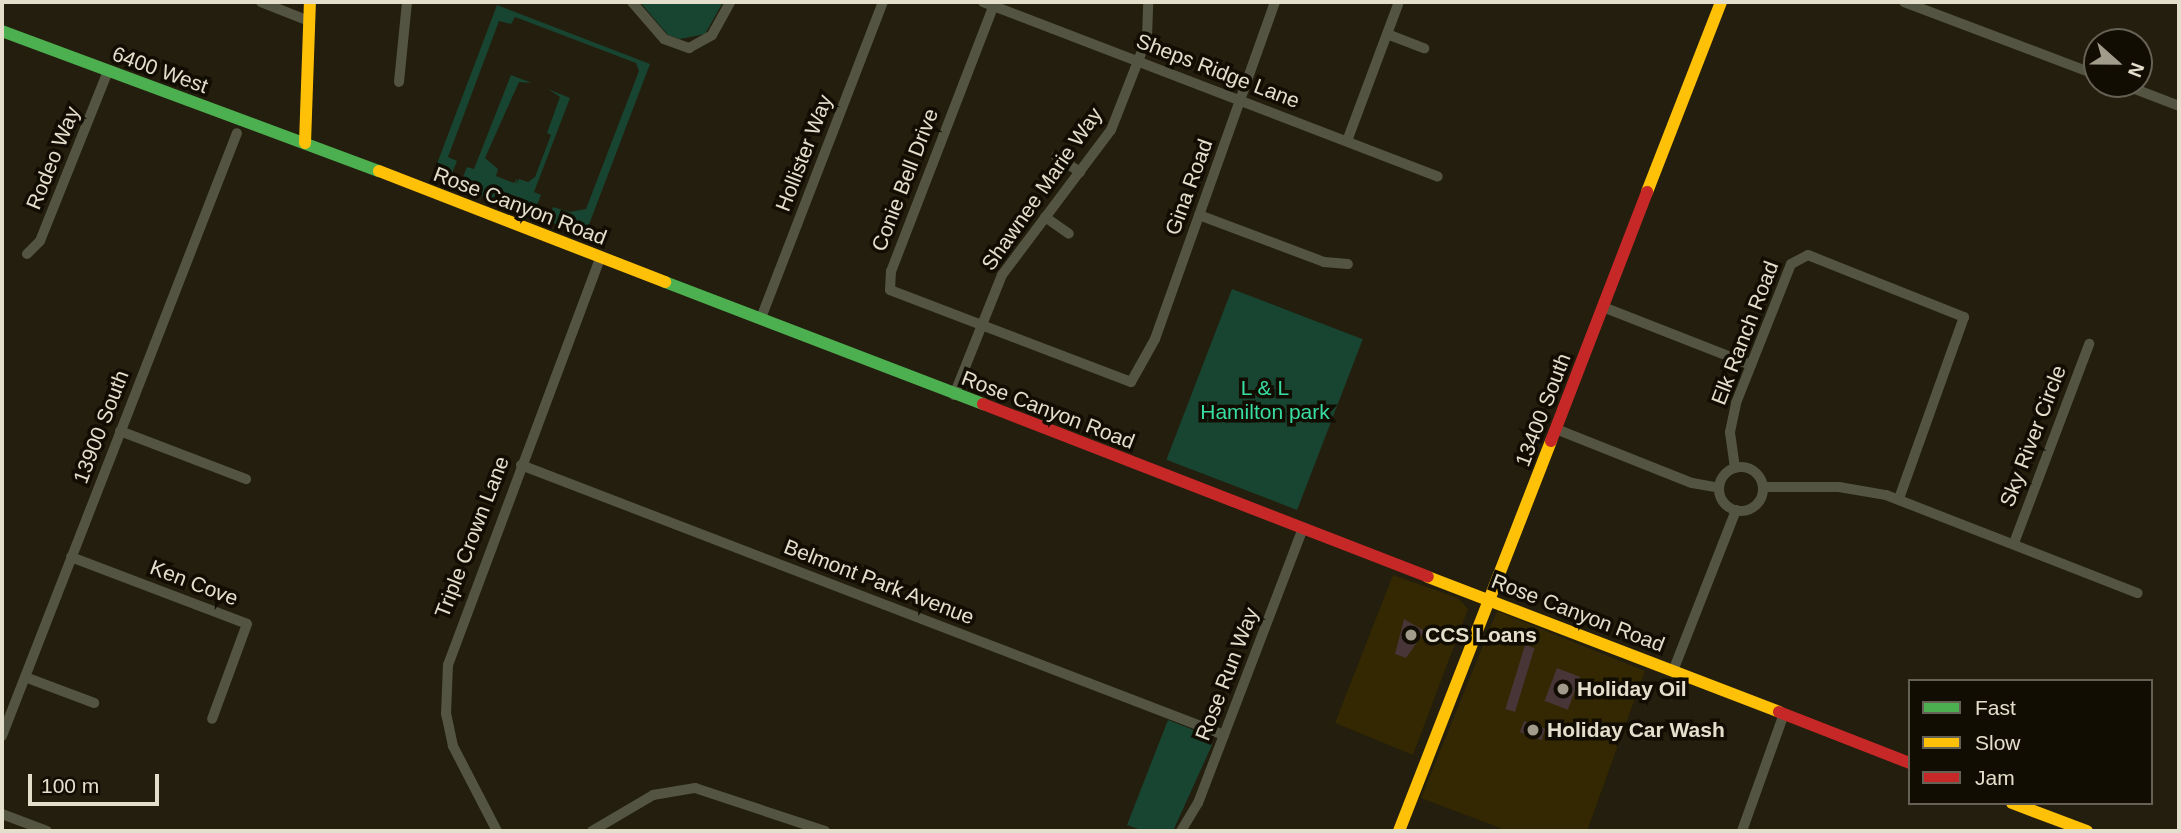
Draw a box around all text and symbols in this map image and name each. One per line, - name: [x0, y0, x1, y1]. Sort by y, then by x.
- street label: Sheps Ridge Lane: [1133, 28, 1303, 114]
- north arrow: [2083, 28, 2153, 98]
- street label: 6400 West: [109, 41, 211, 99]
- text: N: [2124, 60, 2148, 80]
- street label: Hollister Way: [770, 91, 838, 215]
- street label: Rodeo Way: [21, 103, 85, 213]
- street label: Shawnee Marie Way: [976, 103, 1108, 275]
- street label: Conie Bell Drive: [866, 105, 944, 255]
- street label: Gina Road: [1160, 136, 1218, 238]
- street label: Rose Canyon Road: [430, 161, 610, 251]
- street label: Elk Ranch Road: [1706, 258, 1784, 408]
- street label: 13400 South: [1510, 350, 1576, 470]
- street label: Sky River Circle: [1994, 362, 2072, 510]
- street label: Rose Canyon Road: [958, 365, 1138, 455]
- street label: 13900 South: [68, 367, 134, 487]
- park label: L & L Hamilton park: [1200, 375, 1330, 425]
- street label: Triple Crown Lane: [430, 453, 514, 621]
- street label: Belmont Park Avenue: [780, 534, 978, 630]
- street label: Ken Cove: [146, 555, 242, 611]
- street label: Rose Canyon Road: [1488, 568, 1668, 658]
- street label: Rose Run Way: [1190, 604, 1264, 744]
- place label: CCS Loans: [1425, 622, 1537, 648]
- marker: CCS Loans: [1403, 627, 1419, 643]
- place label: Holiday Oil: [1577, 676, 1687, 702]
- legend: [1908, 679, 2153, 805]
- marker: Holiday Oil: [1555, 681, 1571, 697]
- text: Fast: [1975, 696, 2016, 719]
- place label: Holiday Car Wash: [1547, 717, 1725, 743]
- marker: Holiday Car Wash: [1525, 722, 1541, 738]
- text: Slow: [1975, 731, 2021, 754]
- scale bar: [32, 760, 163, 804]
- text: Jam: [1975, 766, 2015, 789]
- text: 100 m: [41, 774, 99, 797]

